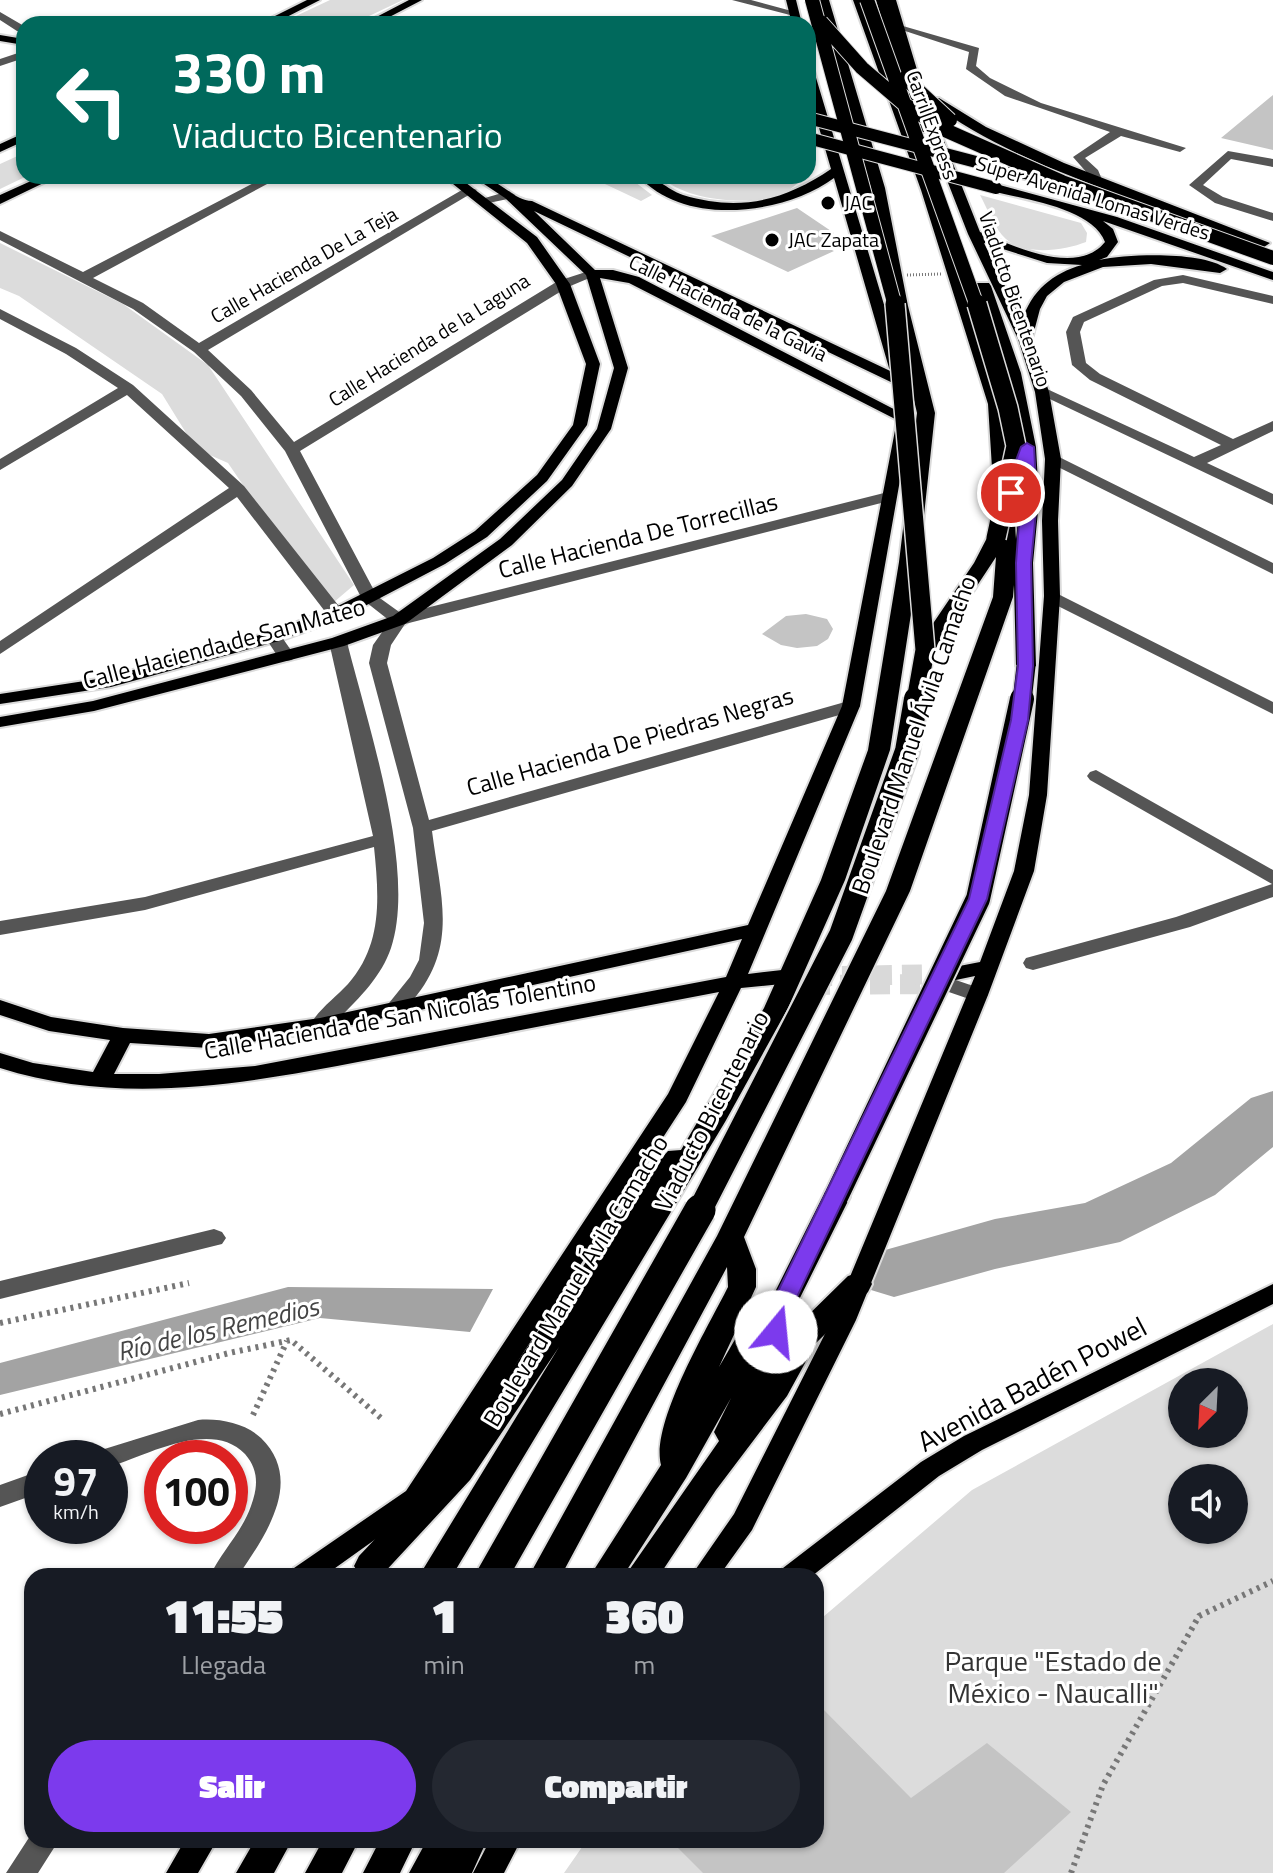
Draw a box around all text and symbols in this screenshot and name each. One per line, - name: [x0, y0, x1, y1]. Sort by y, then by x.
- text: 330 m: [172, 30, 325, 115]
- icon: left: [40, 48, 144, 152]
- street label: Carril Express: [898, 66, 967, 184]
- text: Viaducto Bicentenario: [172, 107, 503, 162]
- street label: Súper Avenida Lomas Verdes: [972, 147, 1214, 248]
- place label: JAC: [844, 187, 872, 218]
- marker: JAC: [819, 194, 837, 212]
- street label: Calle Hacienda De La Teja: [204, 198, 403, 331]
- street label: Viaducto Bicentenario: [971, 207, 1060, 391]
- place label: JAC Zapata: [788, 224, 879, 255]
- marker: JAC Zapata: [763, 231, 781, 249]
- street label: Calle Hacienda de la Gavia: [624, 246, 833, 369]
- street label: Calle Hacienda de la Laguna: [322, 265, 536, 414]
- pin: [977, 459, 1045, 527]
- icon: arrive: [989, 471, 1033, 515]
- street label: Calle Hacienda De Torrecillas: [494, 483, 781, 587]
- street label: Boulevard Manuel Ávila Camacho: [842, 571, 985, 899]
- street label: Calle Hacienda de San Mateo: [78, 588, 369, 698]
- street label: Calle Hacienda De Piedras Negras: [462, 677, 797, 805]
- street label: Calle Hacienda de San Nicolás Tolentino: [201, 964, 599, 1068]
- street label: Viaducto Bicentenario: [645, 1004, 777, 1217]
- street label: Boulevard Manuel Ávila Camacho: [474, 1128, 677, 1433]
- water label: Río de los Remedios: [113, 1286, 324, 1371]
- position arrow: [734, 1290, 818, 1374]
- street label: Avenida Badén Powel: [910, 1305, 1154, 1462]
- north arrow: [1168, 1368, 1248, 1448]
- map controls: [1168, 1368, 1248, 1544]
- speed limit sign: 100: [144, 1440, 248, 1544]
- text: 97: [54, 1451, 98, 1512]
- button: sound: [1168, 1464, 1248, 1544]
- text: km/h: [53, 1496, 99, 1527]
- text: 11:55: [164, 1579, 283, 1652]
- text: 1: [431, 1579, 457, 1652]
- text: 360: [605, 1579, 684, 1652]
- park label: Parque "Estado de México - Naucalli": [944, 1639, 1162, 1714]
- text: Llegada: [181, 1645, 266, 1684]
- text: min: [423, 1645, 465, 1684]
- text: m: [634, 1645, 655, 1684]
- button: Salir: [48, 1740, 416, 1832]
- button: Compartir: [432, 1740, 800, 1832]

